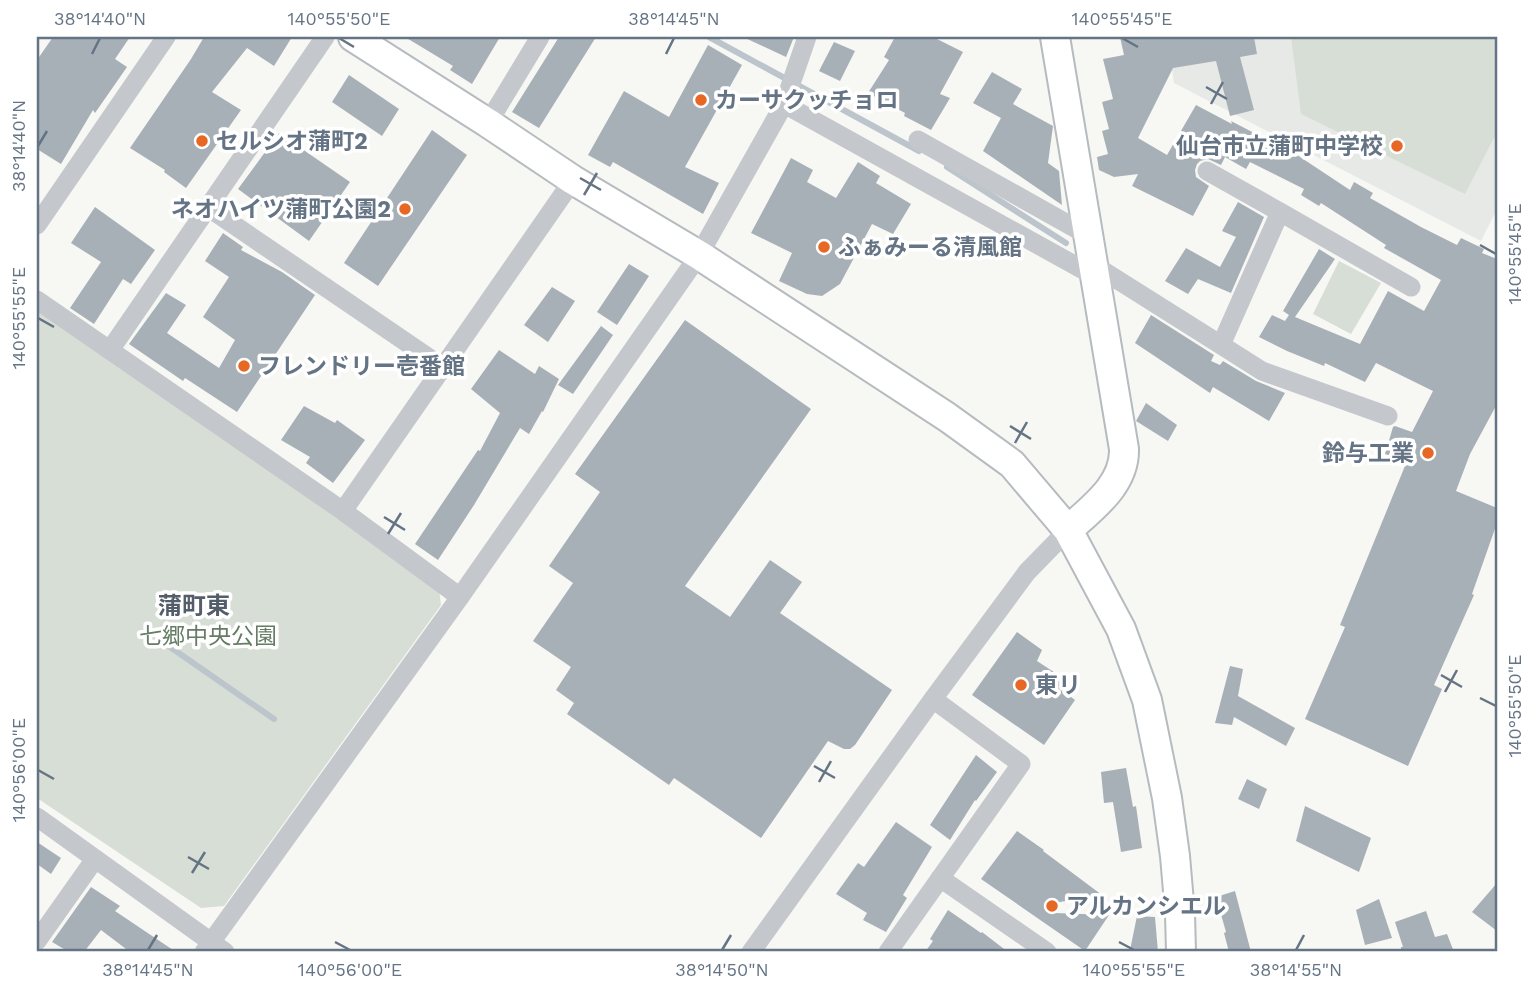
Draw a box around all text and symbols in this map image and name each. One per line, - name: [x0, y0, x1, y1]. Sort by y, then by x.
- text: 38°14'40"N: [54, 8, 146, 29]
- text: 140°55'50"E: [287, 8, 391, 29]
- text: 38°14'45"N: [628, 8, 720, 29]
- text: 140°55'45"E: [1071, 8, 1173, 29]
- place label: カーサクッチョロ: [715, 87, 899, 114]
- marker: カーサクッチョロ: [693, 92, 709, 108]
- text: 38°14'40"N: [8, 100, 29, 192]
- place label: セルシオ蒲町2: [216, 128, 368, 155]
- marker: セルシオ蒲町2: [194, 133, 210, 149]
- place label: 仙台市立蒲町中学校: [1176, 133, 1383, 160]
- marker: 仙台市立蒲町中学校: [1389, 138, 1405, 154]
- place label: ネオハイツ蒲町公園2: [171, 196, 391, 223]
- marker: ネオハイツ蒲町公園2: [397, 201, 413, 217]
- text: 140°55'45"E: [1504, 203, 1525, 305]
- place label: ふぁみーる清風館: [838, 234, 1022, 261]
- marker: ふぁみーる清風館: [816, 239, 832, 255]
- text: 140°55'55"E: [8, 267, 29, 369]
- place label: フレンドリー壱番館: [258, 353, 465, 380]
- marker: フレンドリー壱番館: [236, 358, 252, 374]
- place label: 鈴与工業: [1322, 440, 1414, 467]
- marker: 鈴与工業: [1420, 445, 1436, 461]
- district label: 蒲町東: [158, 592, 230, 620]
- park label: 七郷中央公園: [139, 623, 277, 650]
- text: 140°55'50"E: [1504, 654, 1525, 758]
- place label: 東リ: [1035, 672, 1081, 699]
- marker: 東リ: [1013, 677, 1029, 693]
- text: 140°56'00"E: [8, 718, 29, 822]
- place label: アルカンシエル: [1066, 893, 1226, 920]
- marker: アルカンシエル: [1044, 898, 1060, 914]
- text: 38°14'45"N: [102, 959, 194, 980]
- text: 140°56'00"E: [298, 959, 402, 980]
- text: 38°14'50"N: [675, 959, 769, 980]
- text: 140°55'55"E: [1083, 959, 1185, 980]
- text: 38°14'55"N: [1250, 959, 1342, 980]

